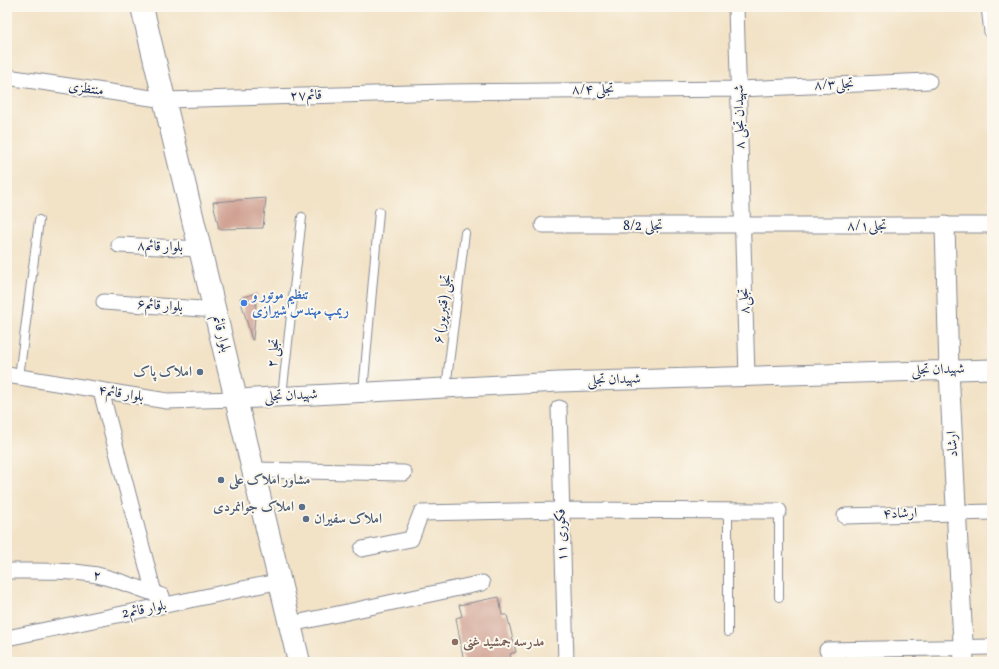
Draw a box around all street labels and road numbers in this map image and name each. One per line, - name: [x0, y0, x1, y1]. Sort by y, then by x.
- street label: تجلی۸/۳: [814, 75, 854, 95]
- street label: منتظزی: [67, 77, 105, 101]
- street label: ۸/۴ تجلی: [572, 80, 614, 100]
- street label: شهیدان تجلی ۸: [730, 84, 750, 149]
- street label: قائم۲۷: [290, 86, 322, 108]
- street label: 8/2 تجلی: [623, 217, 663, 236]
- street label: تجلی۸/۱: [847, 217, 887, 236]
- street label: بلوار قائم۸: [137, 237, 184, 259]
- street label: ۶ تجلی (قنبرپور): [429, 273, 457, 345]
- street label: تجلی۸: [735, 287, 755, 315]
- street label: بلوار قائم۶: [136, 295, 184, 319]
- street label: بلوار قائم: [205, 313, 235, 355]
- street label: ۲ تجلی: [263, 337, 285, 369]
- street label: شهیدان تجلی: [911, 360, 965, 380]
- street label: شهیدان تجلی: [587, 370, 641, 390]
- street label: بلوار قائم۴: [96, 381, 146, 409]
- street label: شهیدان تجلی: [264, 385, 318, 407]
- street label: ارشاد: [943, 430, 963, 458]
- street label: ۴ارشاد: [883, 504, 917, 524]
- street label: فکوری ۱۱: [552, 508, 572, 562]
- street label: ۲: [91, 566, 103, 586]
- street label: 2بلوار قائم: [120, 596, 169, 626]

